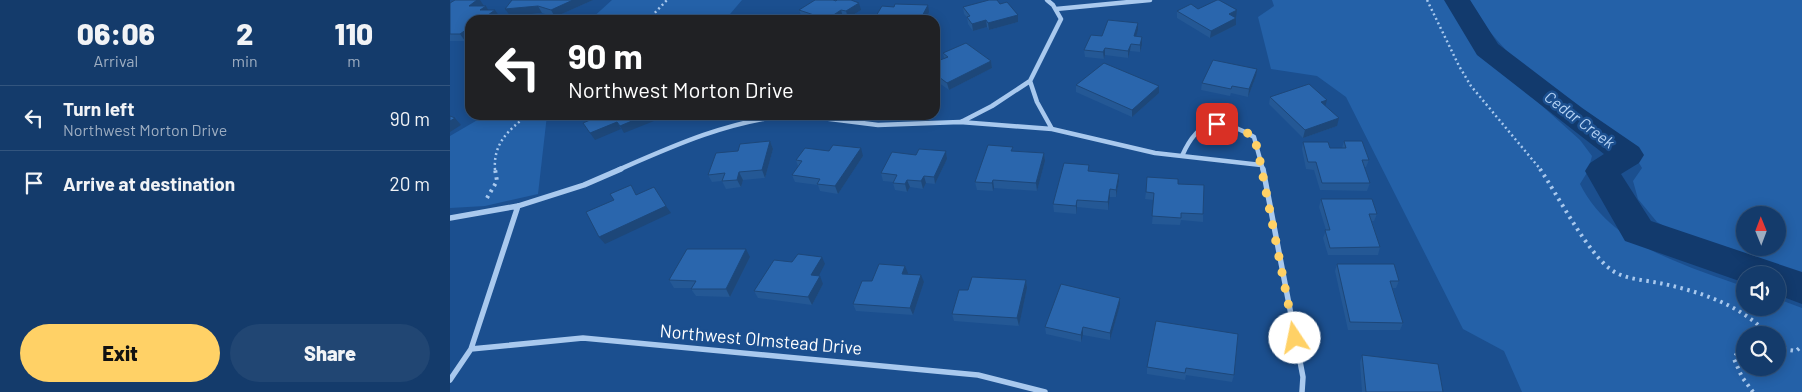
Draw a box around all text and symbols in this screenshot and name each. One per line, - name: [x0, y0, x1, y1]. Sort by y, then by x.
- text: 06:06: [77, 15, 155, 51]
- text: 2: [236, 15, 253, 51]
- text: 110: [334, 15, 373, 51]
- text: 90 m: [568, 34, 643, 76]
- icon: left: [485, 35, 550, 100]
- text: Arrival: [94, 51, 138, 70]
- text: min: [232, 51, 258, 70]
- text: m: [347, 51, 360, 70]
- text: Northwest Morton Drive: [568, 76, 794, 102]
- water label: Cedar Creek: [1541, 87, 1619, 152]
- text: Turn left: [63, 97, 134, 120]
- pin: [1196, 103, 1238, 145]
- icon: left: [20, 104, 48, 132]
- text: 90 m: [390, 107, 430, 130]
- icon: arrive: [1203, 110, 1231, 138]
- text: Northwest Morton Drive: [63, 120, 227, 139]
- icon: arrive: [20, 169, 48, 197]
- text: Arrive at destination: [63, 172, 235, 195]
- text: 20 m: [390, 172, 430, 195]
- north arrow: [1736, 206, 1786, 256]
- map controls: [1736, 206, 1786, 376]
- button: sound: [1736, 266, 1786, 316]
- position arrow: [1268, 311, 1320, 363]
- street label: Northwest Olmstead Drive: [659, 319, 863, 359]
- button: Exit: [20, 324, 220, 382]
- button: Share: [230, 324, 430, 382]
- button: search: [1736, 326, 1786, 376]

